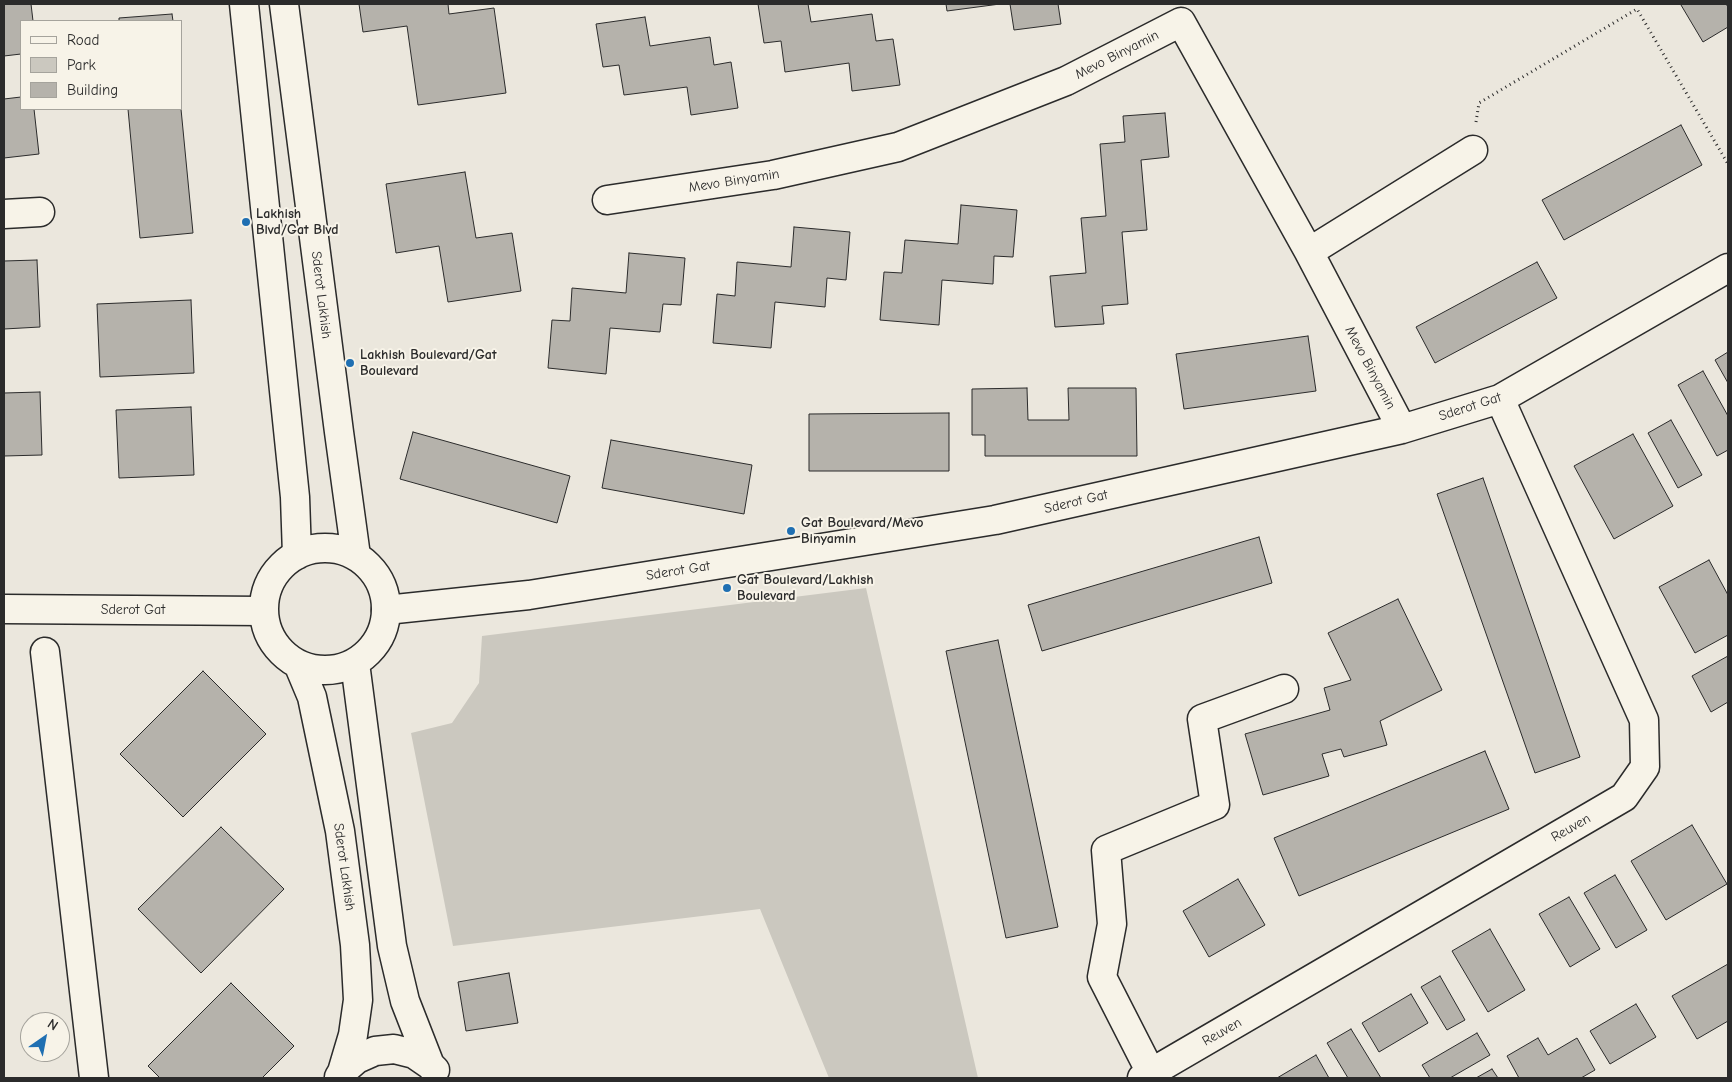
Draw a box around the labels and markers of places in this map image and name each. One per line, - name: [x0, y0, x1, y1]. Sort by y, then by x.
- place label: Lakhish Blvd/Gat Blvd: [256, 206, 338, 238]
- marker: Lakhish Blvd/Gat Blvd: [240, 216, 252, 228]
- place label: Lakhish Boulevard/Gat Boulevard: [360, 347, 497, 380]
- marker: Lakhish Boulevard/Gat Boulevard: [344, 357, 356, 369]
- place label: Gat Boulevard/Mevo Binyamin: [801, 515, 923, 548]
- marker: Gat Boulevard/Mevo Binyamin: [785, 525, 797, 537]
- place label: Gat Boulevard/Lakhish Boulevard: [737, 572, 874, 604]
- marker: Gat Boulevard/Lakhish Boulevard: [721, 582, 733, 594]

